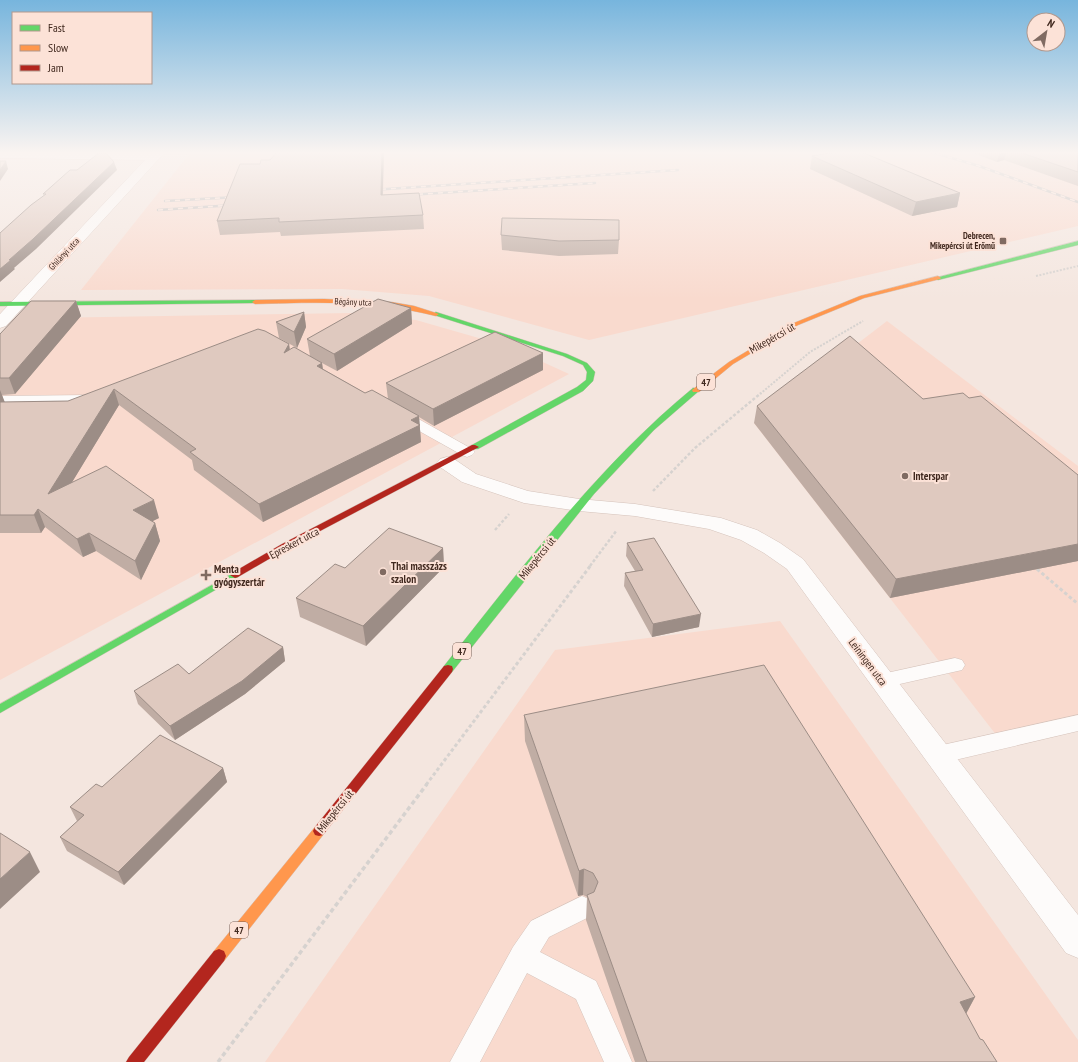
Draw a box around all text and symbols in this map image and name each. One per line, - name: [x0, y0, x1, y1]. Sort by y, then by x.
- legend: [12, 12, 152, 84]
- north arrow: [1026, 12, 1066, 52]
- text: N: [1045, 16, 1057, 31]
- text: Fast: [48, 20, 66, 35]
- text: Slow: [48, 40, 69, 55]
- text: Jam: [47, 60, 64, 75]
- place label: Debrecen, Mikepércsi út Erőmű: [930, 230, 995, 251]
- street label: Ghilányi utca: [46, 235, 82, 272]
- marker: Debrecen, Mikepércsi út Erőmű: [998, 236, 1008, 246]
- street label: Bégány utca: [334, 295, 372, 308]
- street label: Mikepércsi út: [747, 319, 797, 357]
- road number: 47: [697, 374, 715, 390]
- place label: Interspar: [913, 469, 949, 483]
- marker: Interspar: [900, 471, 910, 481]
- street label: Epreskert utca: [267, 524, 321, 562]
- street label: Mikepércsi út: [516, 534, 558, 582]
- place label: Thai masszázs szalon: [391, 559, 447, 586]
- place label: Menta gyógyszertár: [214, 562, 265, 589]
- marker: Thai masszázs szalon: [378, 567, 388, 577]
- marker: Menta gyógyszertár: [201, 570, 211, 580]
- street label: Leiningen utca: [846, 636, 890, 688]
- road number: 47: [453, 643, 471, 659]
- street label: Mikepércsi út: [314, 787, 356, 835]
- road number: 47: [230, 922, 248, 938]

